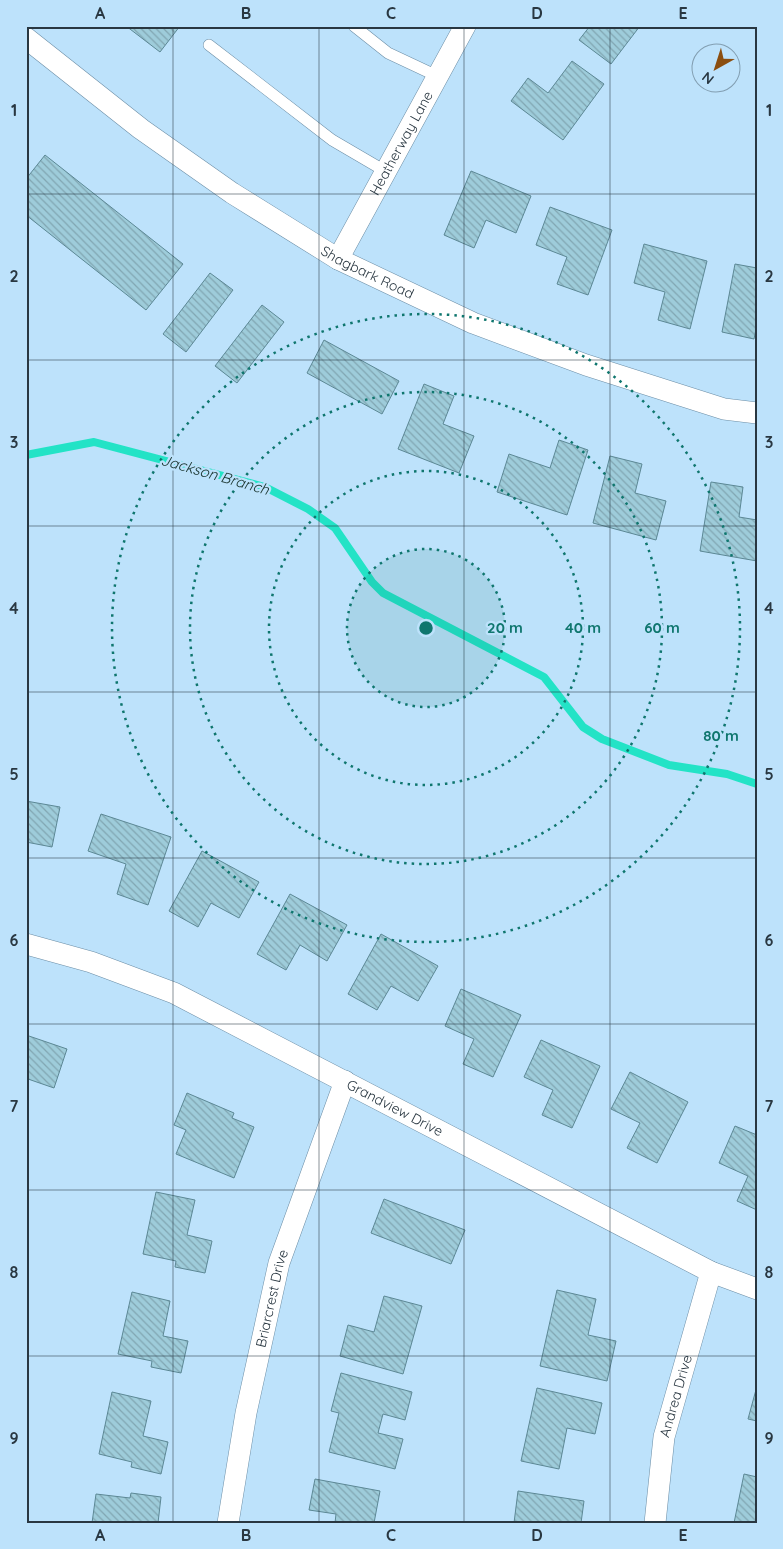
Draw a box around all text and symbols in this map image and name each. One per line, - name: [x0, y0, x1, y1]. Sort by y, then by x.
- text: A: [95, 3, 106, 23]
- text: B: [241, 3, 251, 23]
- text: C: [386, 3, 396, 23]
- text: D: [531, 3, 543, 23]
- text: E: [678, 3, 688, 23]
- north arrow: [690, 42, 740, 92]
- text: N: [698, 68, 717, 88]
- street label: Heatherway Lane: [365, 88, 437, 198]
- text: 1: [11, 100, 17, 120]
- text: 1: [766, 100, 772, 120]
- street label: Shagbark Road: [318, 242, 417, 303]
- text: 2: [9, 266, 19, 286]
- text: 2: [764, 266, 774, 286]
- text: 3: [10, 432, 18, 452]
- text: 3: [765, 432, 773, 452]
- water label: Jackson Branch: [159, 450, 272, 499]
- text: 4: [9, 598, 19, 618]
- text: 4: [764, 598, 774, 618]
- text: 20 m: [487, 618, 523, 637]
- text: 40 m: [565, 618, 601, 637]
- text: 60 m: [644, 618, 680, 637]
- centre of rings: [417, 619, 435, 637]
- text: 80 m: [703, 726, 739, 745]
- text: 5: [9, 764, 19, 784]
- text: 5: [764, 764, 774, 784]
- text: 6: [10, 930, 19, 950]
- text: 6: [765, 930, 774, 950]
- street label: Grandview Drive: [344, 1075, 446, 1140]
- text: 7: [10, 1096, 19, 1116]
- text: 7: [765, 1096, 774, 1116]
- street label: Briarcrest Drive: [252, 1247, 292, 1349]
- text: 8: [10, 1262, 19, 1282]
- text: 8: [765, 1262, 774, 1282]
- street label: Andrea Drive: [655, 1353, 696, 1439]
- text: 9: [9, 1428, 19, 1448]
- text: 9: [764, 1428, 774, 1448]
- text: A: [95, 1525, 106, 1545]
- text: B: [241, 1525, 251, 1545]
- text: C: [386, 1525, 396, 1545]
- text: D: [531, 1525, 543, 1545]
- text: E: [678, 1525, 688, 1545]

